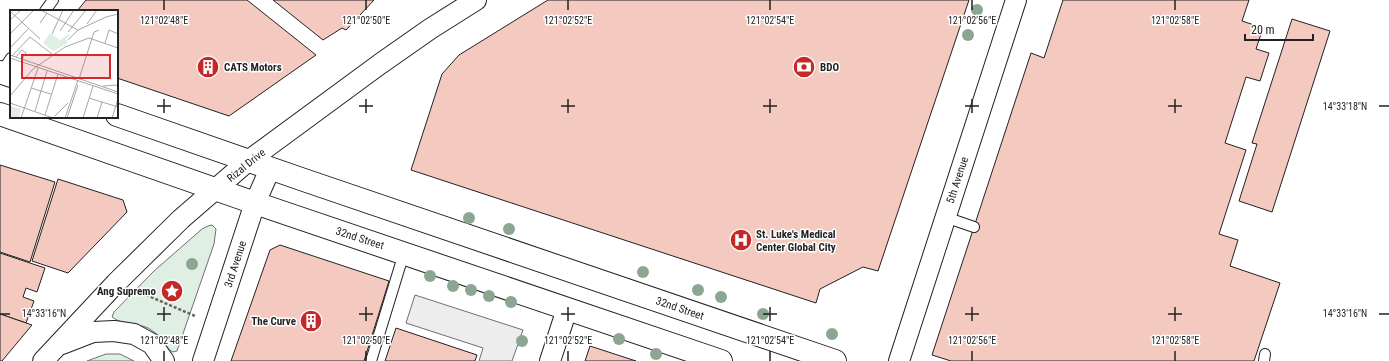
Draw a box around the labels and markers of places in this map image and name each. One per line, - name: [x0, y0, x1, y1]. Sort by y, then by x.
- building icon: CATS Motors: [195, 54, 221, 80]
- bank icon: BDO: [791, 54, 817, 80]
- place label: CATS Motors: [224, 61, 282, 74]
- place label: BDO: [820, 61, 839, 74]
- hospital icon: St. Luke's Medical Center Global City: [728, 227, 754, 253]
- place label: St. Luke's Medical Center Global City: [756, 228, 836, 254]
- place icon: Ang Supremo: [159, 278, 185, 304]
- place label: Ang Supremo: [97, 285, 157, 298]
- building icon: The Curve: [298, 308, 324, 334]
- place label: The Curve: [251, 315, 296, 328]

